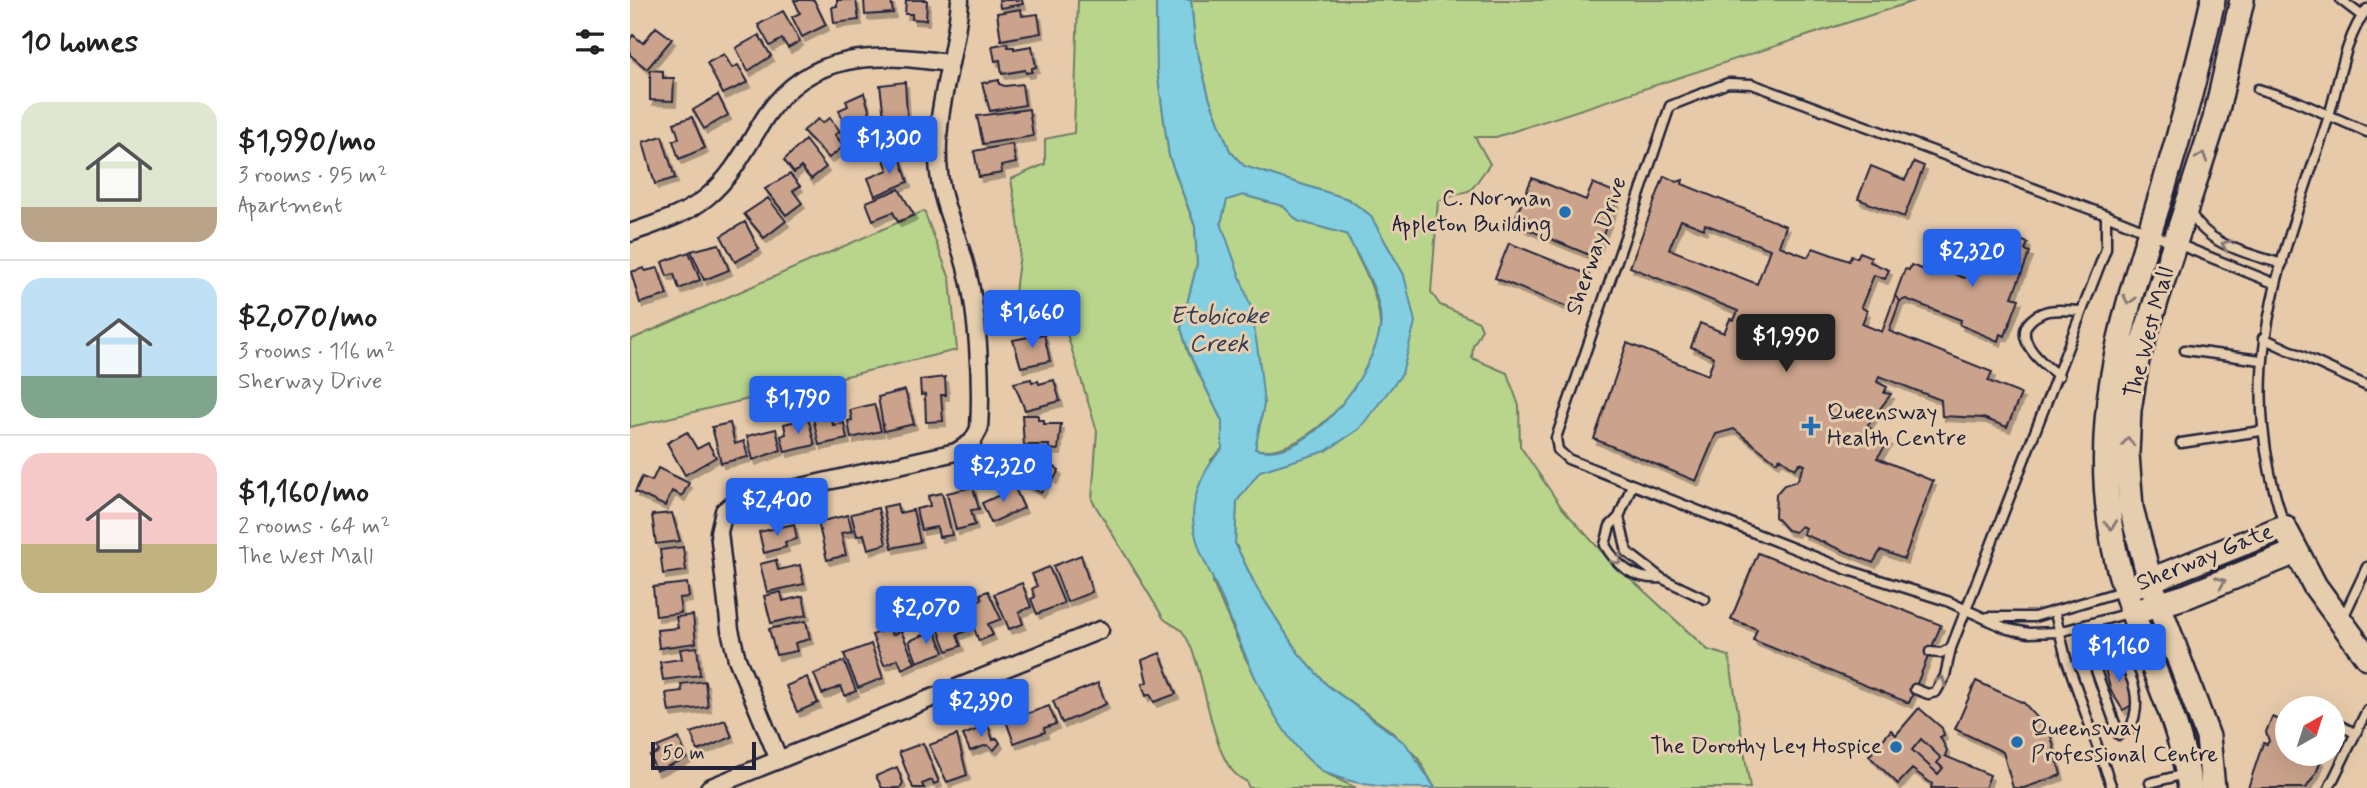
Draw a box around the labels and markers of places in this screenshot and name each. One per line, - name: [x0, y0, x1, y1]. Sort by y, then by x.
- pin: $1,300: [832, 116, 946, 176]
- place label: C. Norman Appleton Building: [1392, 184, 1551, 242]
- marker: C. Norman Appleton Building: [1557, 204, 1573, 220]
- pin: $2,320: [1915, 230, 2029, 289]
- pin: $1,660: [975, 290, 1089, 350]
- pin: $1,990: [1729, 314, 1843, 374]
- pin: $1,790: [741, 376, 855, 436]
- place label: Queensway Health Centre: [1827, 398, 1967, 454]
- marker: Queensway Health Centre: [1801, 416, 1821, 436]
- pin: $2,320: [946, 444, 1060, 504]
- pin: $2,400: [720, 478, 834, 538]
- pin: $2,070: [869, 586, 983, 646]
- pin: $1,160: [2062, 624, 2176, 684]
- pin: $2,390: [924, 680, 1038, 739]
- place label: Queensway Professional Centre: [2031, 714, 2218, 770]
- place label: The Dorothy Ley Hospice: [1650, 732, 1882, 762]
- marker: Queensway Professional Centre: [2009, 734, 2025, 750]
- marker: The Dorothy Ley Hospice: [1888, 739, 1904, 755]

